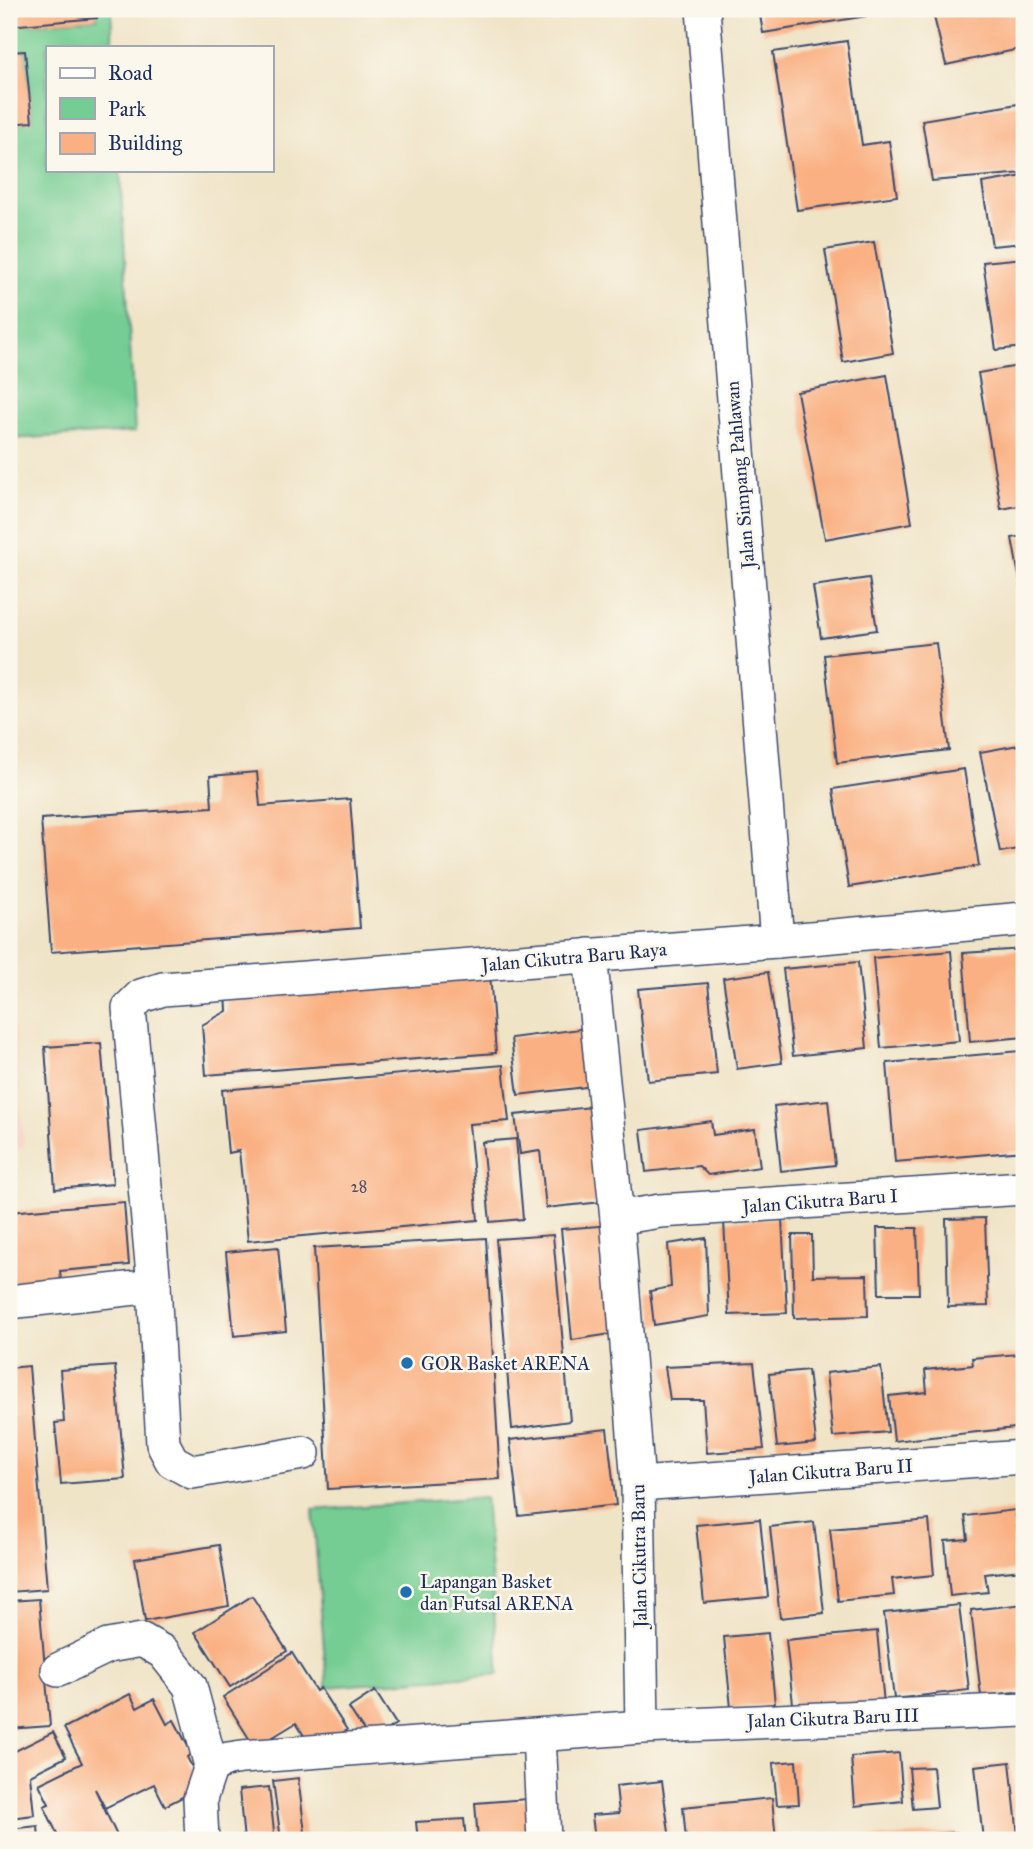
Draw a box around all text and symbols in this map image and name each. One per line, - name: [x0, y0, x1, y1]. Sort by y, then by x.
- legend: [46, 46, 273, 172]
- text: Road: [108, 60, 153, 86]
- text: Park: [108, 96, 146, 122]
- text: Building: [108, 130, 182, 156]
- street label: Jalan Simpang Pahlawan: [720, 380, 761, 572]
- street label: Jalan Cikutra Baru Raya: [478, 937, 669, 978]
- house number: 28: [351, 1177, 367, 1196]
- street label: Jalan Cikutra Baru I: [739, 1184, 899, 1219]
- place label: GOR Basket ARENA: [421, 1352, 590, 1375]
- marker: GOR Basket ARENA: [399, 1355, 415, 1371]
- street label: Jalan Cikutra Baru II: [746, 1454, 914, 1489]
- street label: Jalan Cikutra Baru: [626, 1484, 653, 1630]
- place label: Lapangan Basket dan Futsal ARENA: [420, 1570, 574, 1615]
- marker: Lapangan Basket dan Futsal ARENA: [398, 1584, 414, 1600]
- street label: Jalan Cikutra Baru III: [744, 1703, 920, 1734]

